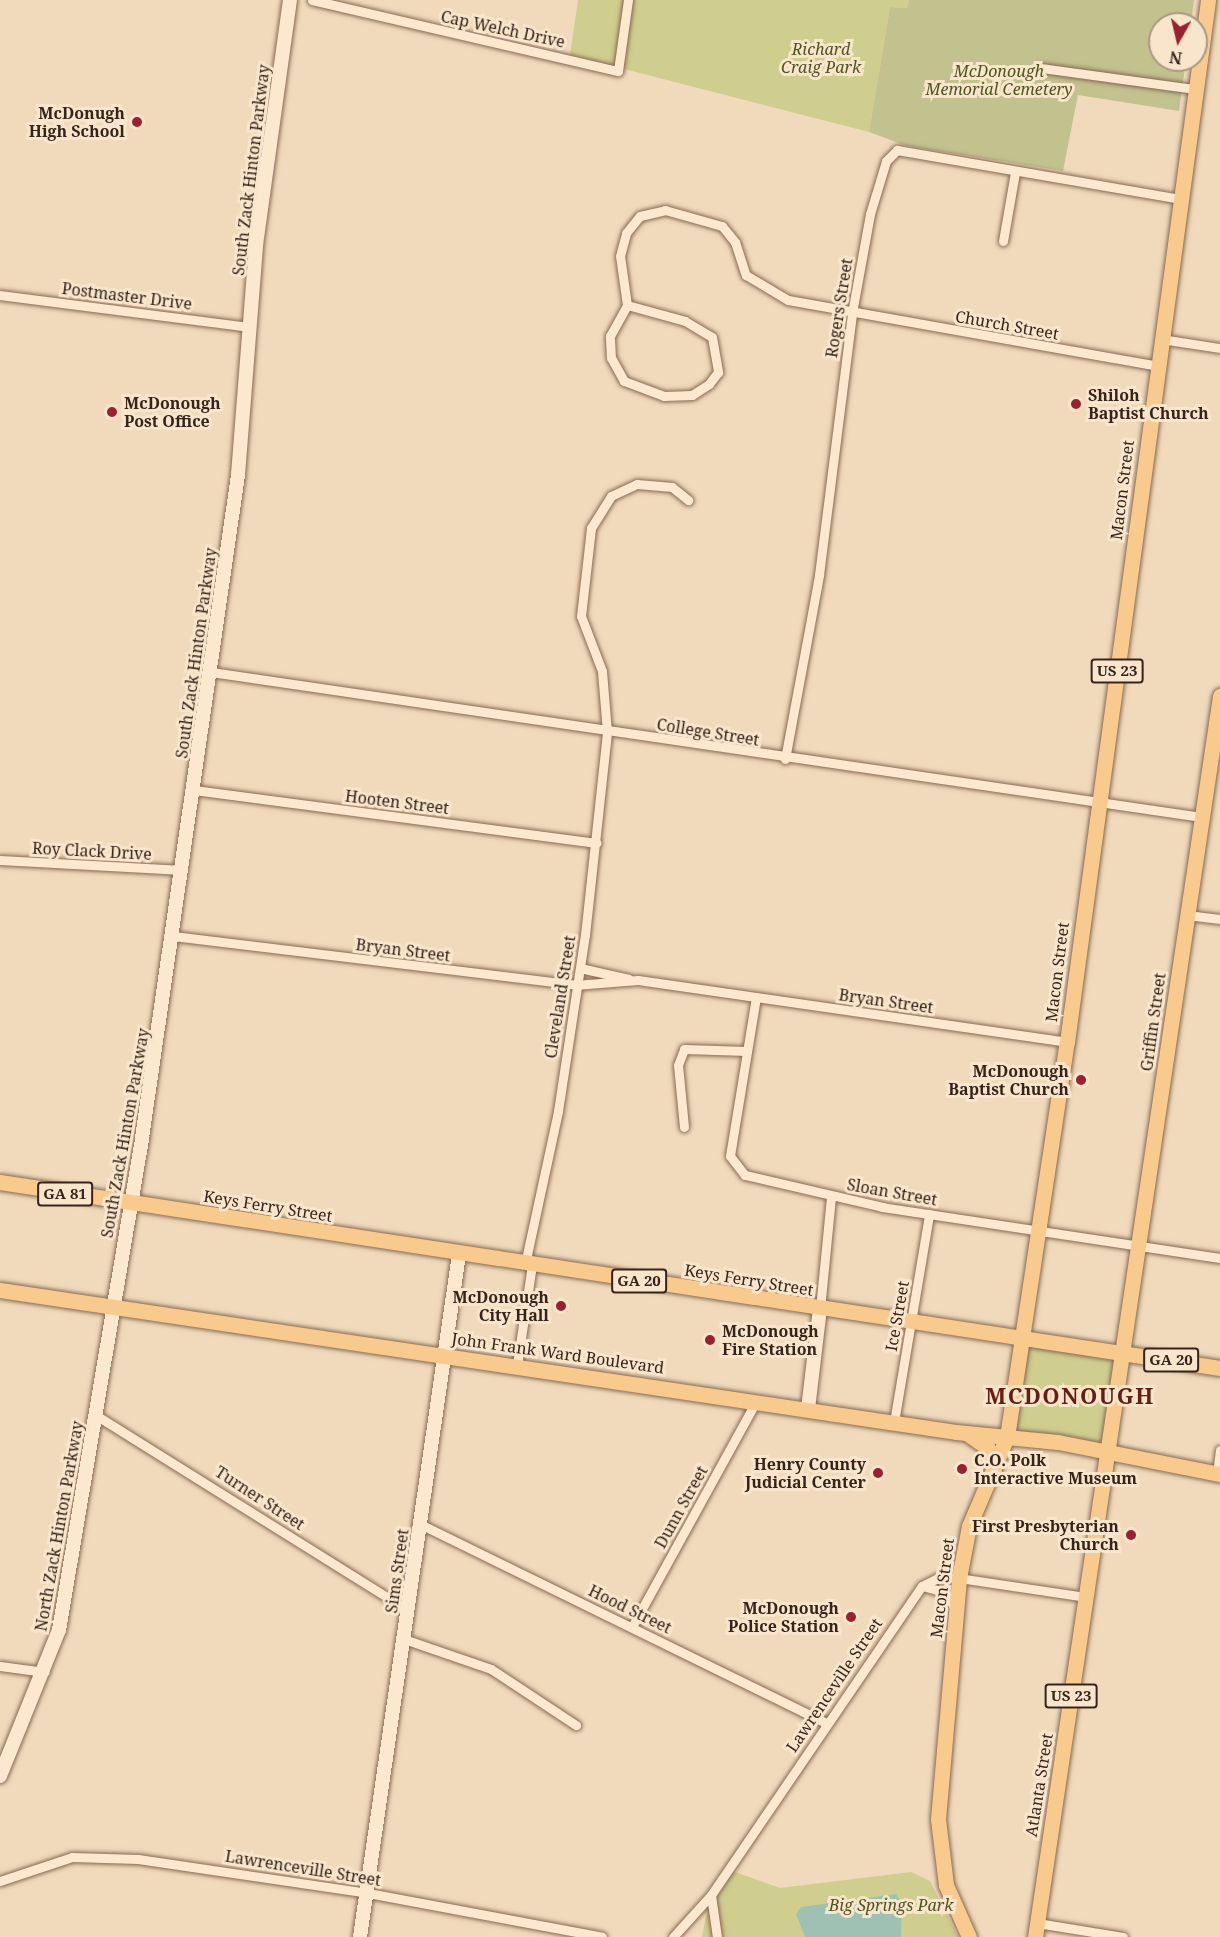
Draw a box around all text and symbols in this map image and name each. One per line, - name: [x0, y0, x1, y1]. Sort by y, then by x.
- street label: Cap Welch Drive: [439, 6, 567, 52]
- north arrow: [1148, 12, 1208, 72]
- park label: Richard Craig Park: [781, 39, 861, 77]
- text: N: [1168, 46, 1184, 70]
- park label: McDonough Memorial Cemetery: [926, 61, 1072, 99]
- street label: South Zack Hinton Parkway: [229, 63, 273, 277]
- place label: McDonugh High School: [29, 103, 125, 141]
- marker: McDonugh High School: [130, 115, 144, 129]
- street label: Rogers Street: [822, 257, 856, 359]
- street label: Postmaster Drive: [61, 278, 193, 314]
- street label: Church Street: [954, 306, 1060, 344]
- place label: Shiloh Baptist Church: [1088, 385, 1209, 423]
- place label: McDonough Post Office: [124, 393, 221, 431]
- marker: Shiloh Baptist Church: [1069, 397, 1083, 411]
- marker: McDonough Post Office: [105, 405, 119, 419]
- street label: Macon Street: [1106, 439, 1138, 541]
- street label: South Zack Hinton Parkway: [172, 546, 220, 760]
- road number: US 23: [1090, 659, 1144, 683]
- street label: College Street: [655, 714, 761, 750]
- street label: Hooten Street: [344, 786, 450, 818]
- street label: Roy Clack Drive: [32, 838, 152, 864]
- street label: Macon Street: [1041, 921, 1073, 1023]
- street label: Cleveland Street: [541, 934, 579, 1060]
- street label: Bryan Street: [355, 935, 451, 965]
- street label: Griffin Street: [1137, 972, 1169, 1072]
- street label: Bryan Street: [838, 985, 934, 1017]
- street label: South Zack Hinton Parkway: [97, 1027, 153, 1239]
- place label: McDonough Baptist Church: [948, 1061, 1069, 1099]
- marker: McDonough Baptist Church: [1074, 1073, 1088, 1087]
- street label: Sloan Street: [846, 1175, 938, 1209]
- road number: GA 81: [36, 1182, 94, 1206]
- street label: Keys Ferry Street: [202, 1186, 334, 1226]
- street label: Keys Ferry Street: [683, 1260, 815, 1300]
- road number: GA 20: [610, 1269, 668, 1293]
- street label: Ice Street: [881, 1279, 913, 1353]
- place label: McDonough City Hall: [452, 1287, 549, 1325]
- marker: McDonough City Hall: [554, 1299, 568, 1313]
- place label: McDonough Fire Station: [722, 1321, 819, 1359]
- street label: John Frank Ward Boulevard: [451, 1329, 665, 1377]
- marker: McDonough Fire Station: [703, 1333, 717, 1347]
- road number: GA 20: [1142, 1348, 1200, 1372]
- district label: MCDONOUGH: [985, 1383, 1155, 1409]
- street label: North Zack Hinton Parkway: [31, 1419, 87, 1633]
- place label: C.O. Polk Interactive Museum: [974, 1450, 1137, 1488]
- place label: Henry County Judicial Center: [745, 1454, 866, 1492]
- street label: Turner Street: [212, 1462, 308, 1534]
- street label: Dunn Street: [650, 1462, 712, 1552]
- marker: C.O. Polk Interactive Museum: [955, 1462, 969, 1476]
- marker: Henry County Judicial Center: [871, 1466, 885, 1480]
- place label: First Presbyterian Church: [972, 1516, 1119, 1554]
- street label: Sims Street: [382, 1528, 412, 1614]
- marker: First Presbyterian Church: [1124, 1528, 1138, 1542]
- street label: Macon Street: [926, 1537, 958, 1639]
- street label: Hood Street: [585, 1581, 675, 1637]
- place label: McDonough Police Station: [728, 1598, 839, 1636]
- marker: McDonough Police Station: [844, 1610, 858, 1624]
- street label: Lawrenceville Street: [782, 1614, 886, 1756]
- road number: US 23: [1044, 1684, 1098, 1708]
- street label: Atlanta Street: [1021, 1732, 1057, 1838]
- street label: Lawrenceville Street: [224, 1846, 382, 1890]
- park label: Big Springs Park: [829, 1895, 953, 1915]

